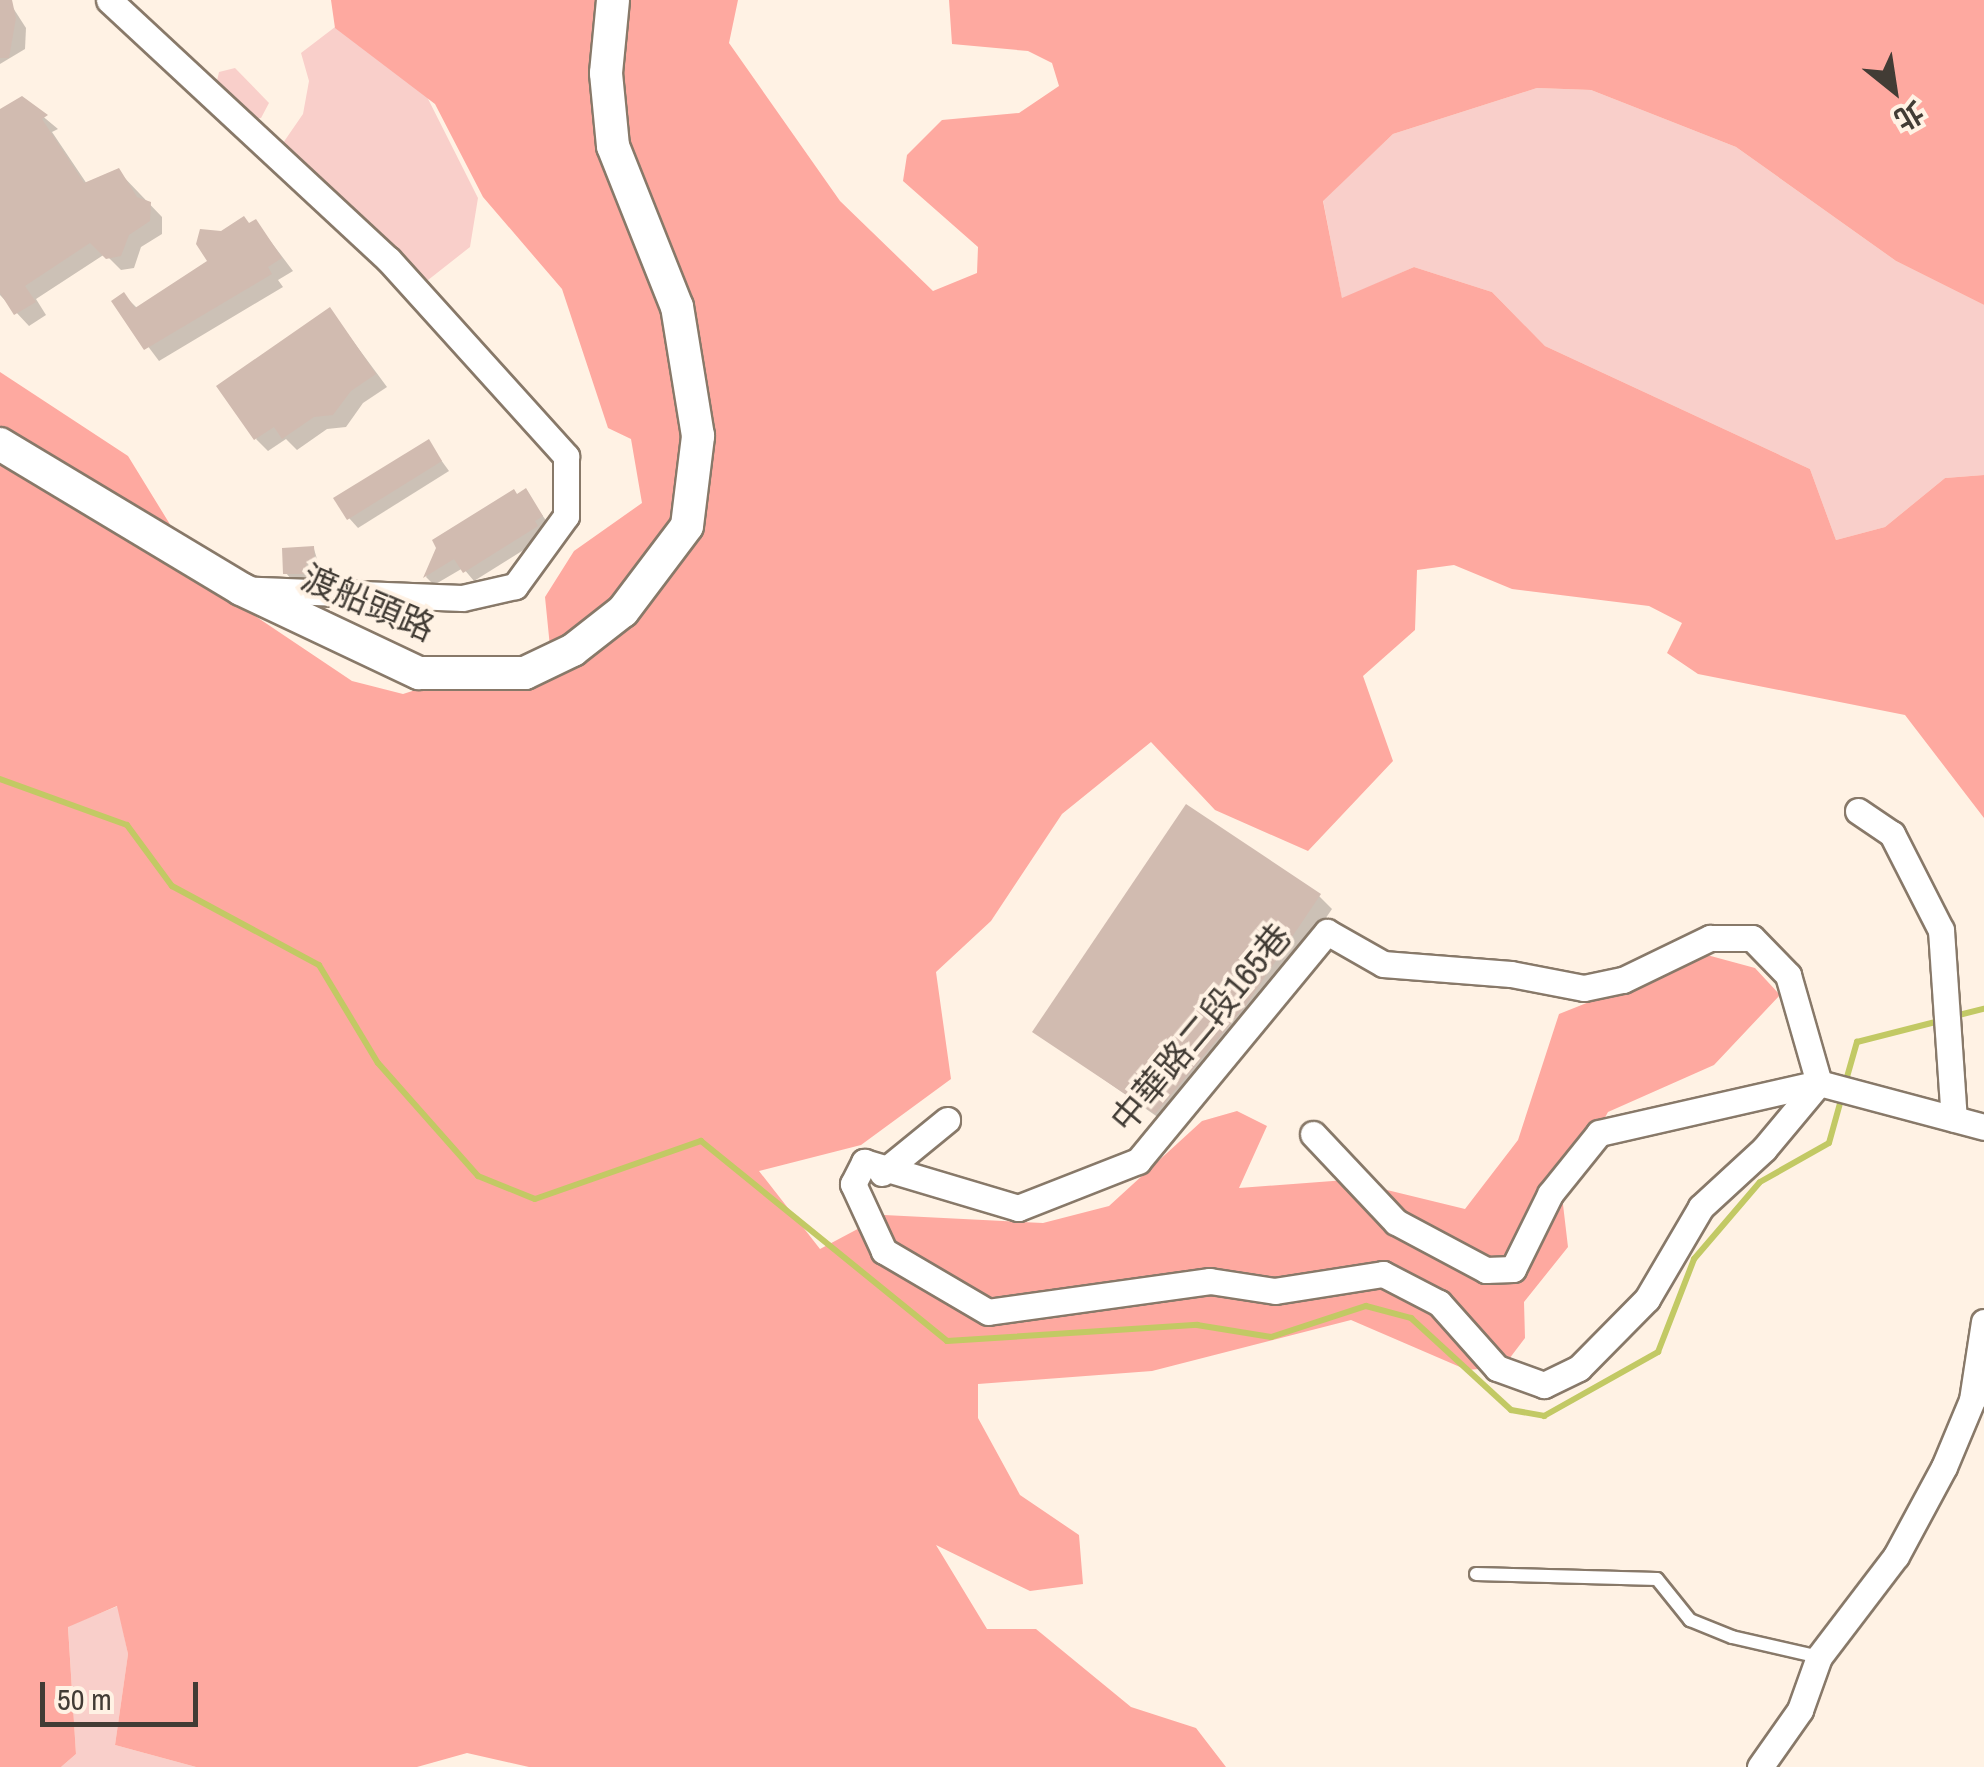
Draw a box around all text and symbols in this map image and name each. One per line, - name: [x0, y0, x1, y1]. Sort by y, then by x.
- north arrow: [1844, 40, 1944, 140]
- text: 北: [1887, 93, 1931, 139]
- street label: 渡船頭路: [295, 556, 441, 650]
- street label: 中華路二段165巷: [1102, 916, 1300, 1140]
- scale bar: [45, 1662, 202, 1724]
- text: 50 m: [57, 1679, 112, 1719]

